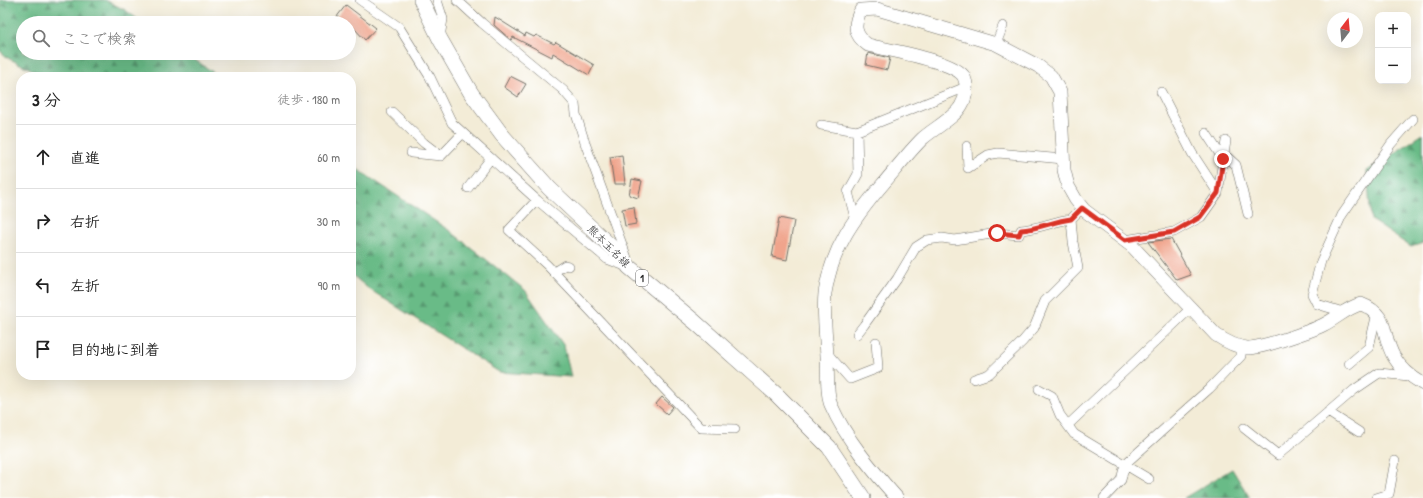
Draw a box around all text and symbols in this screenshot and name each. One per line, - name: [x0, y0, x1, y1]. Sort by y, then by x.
- north arrow: [1327, 12, 1363, 48]
- map controls: [1375, 12, 1411, 84]
- button: +: [1375, 12, 1411, 48]
- search box: [16, 16, 356, 60]
- icon: search: [30, 27, 52, 49]
- text: ここで検索: [62, 28, 137, 49]
- button: −: [1375, 48, 1411, 84]
- text: 3 分: [32, 88, 61, 111]
- text: 徒歩 · 180 m: [277, 90, 340, 108]
- icon: ahead: [32, 146, 54, 168]
- text: 直進: [70, 147, 100, 168]
- text: 60 m: [317, 148, 340, 166]
- route end: [1214, 150, 1232, 168]
- icon: right: [32, 210, 54, 232]
- text: 右折: [70, 211, 100, 232]
- text: 30 m: [317, 212, 340, 230]
- street label: 熊本玉名線: [585, 222, 633, 270]
- route start: [988, 224, 1006, 242]
- road number: 1: [636, 270, 648, 286]
- icon: left: [32, 274, 54, 296]
- text: 左折: [70, 275, 100, 296]
- text: 90 m: [318, 276, 340, 294]
- icon: arrive: [32, 338, 54, 360]
- text: 目的地に到着: [70, 339, 160, 360]

